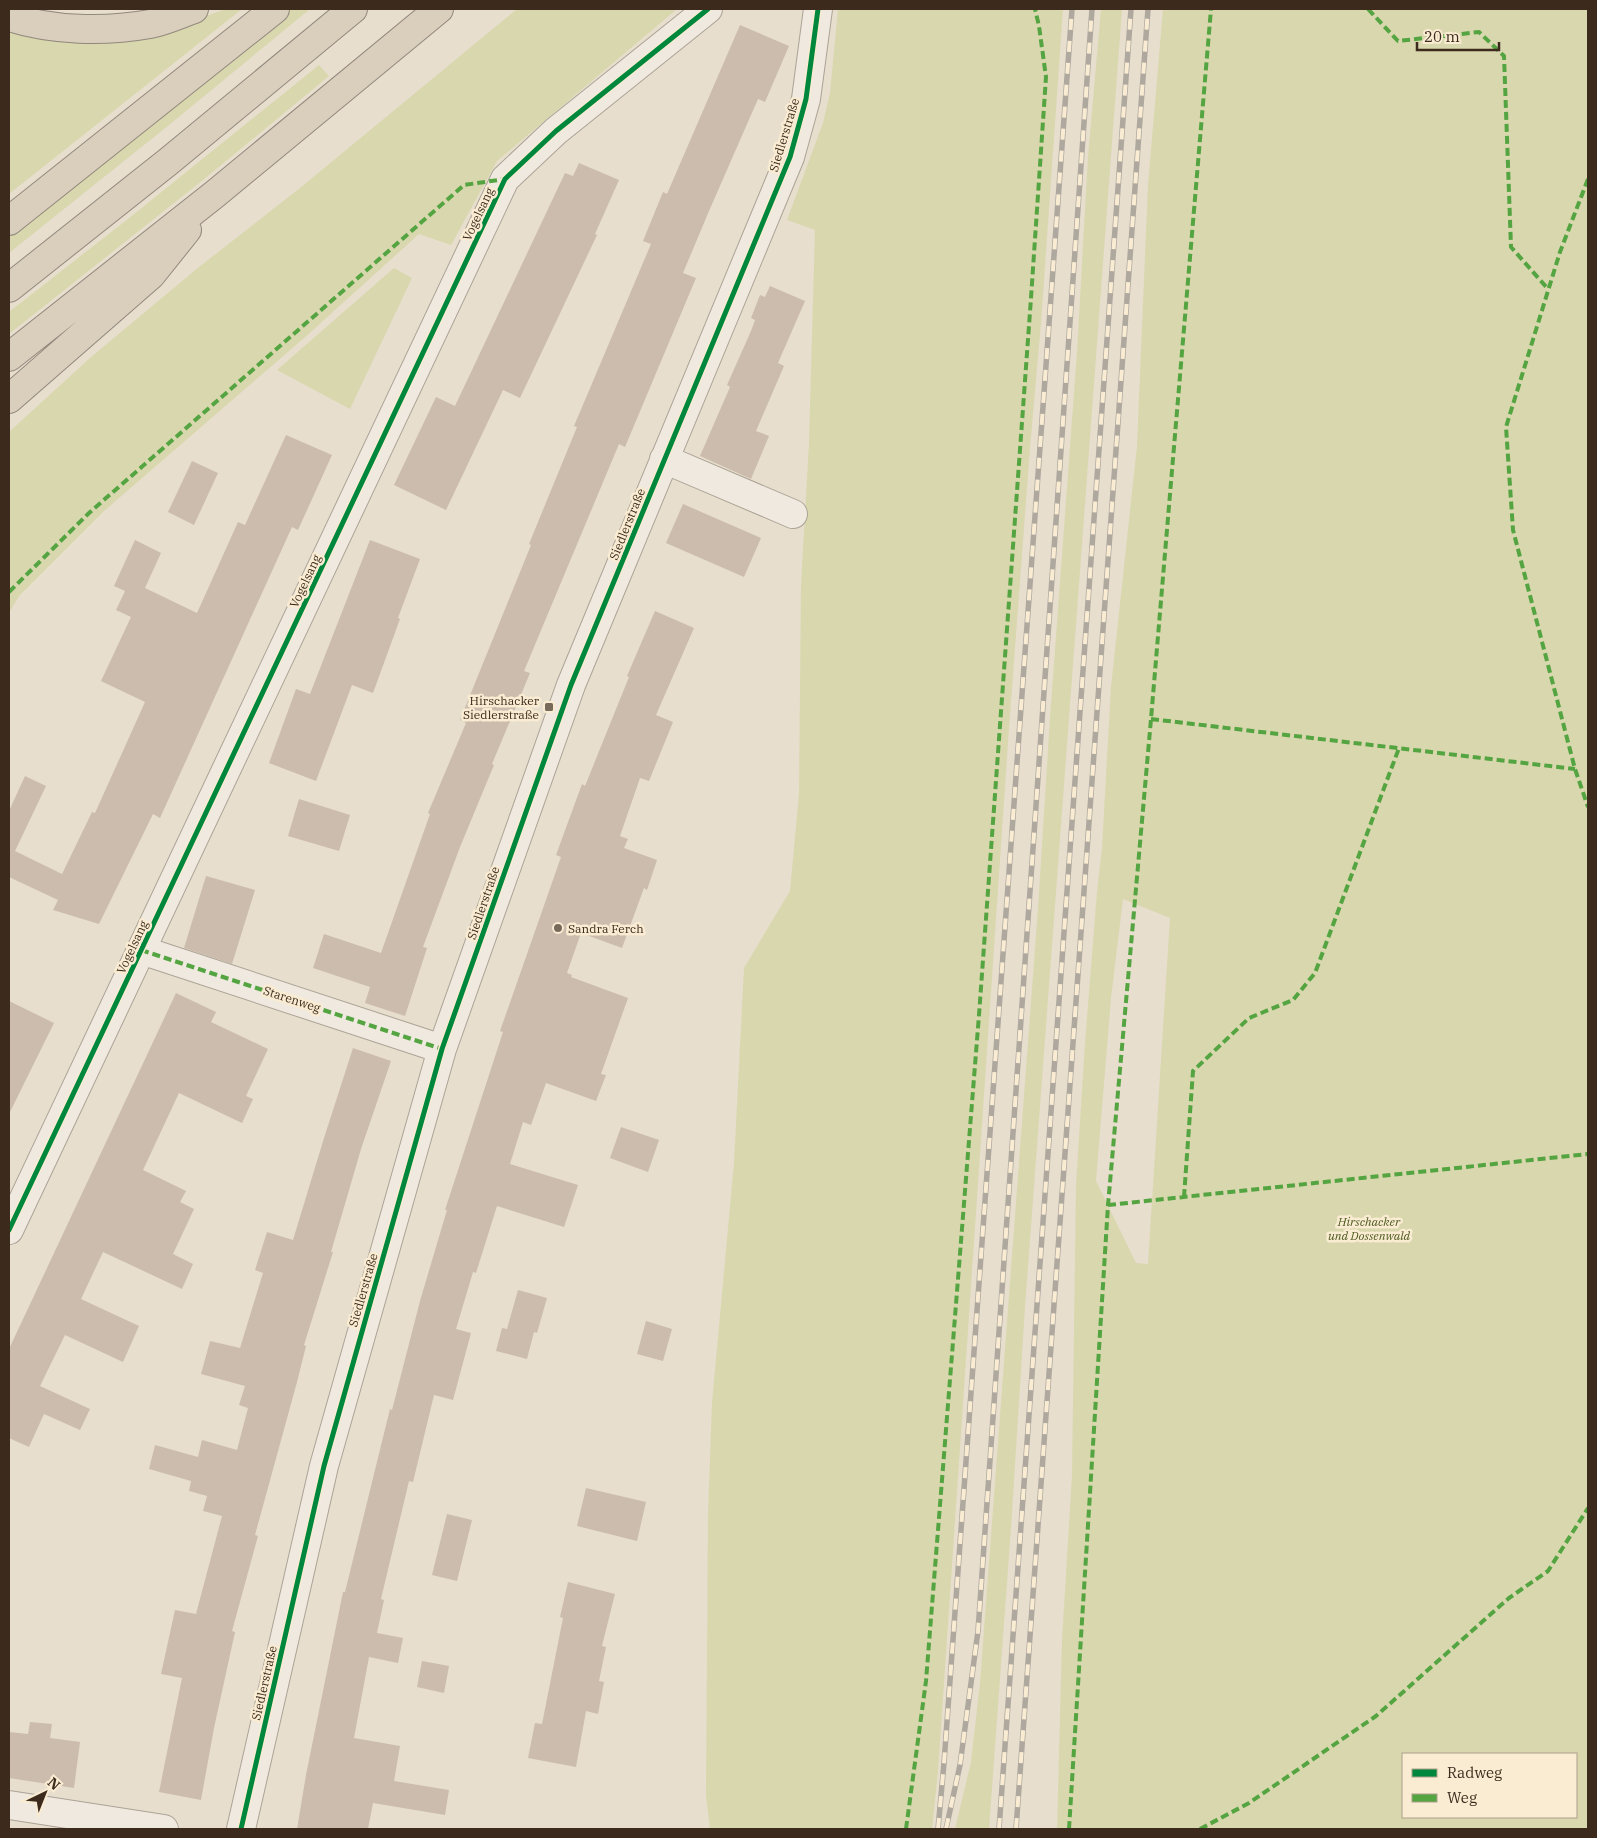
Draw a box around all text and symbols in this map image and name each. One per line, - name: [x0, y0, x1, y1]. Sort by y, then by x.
- scale bar: [1417, 20, 1500, 52]
- text: 20 m: [1424, 27, 1460, 46]
- street label: Siedlerstraße: [766, 96, 802, 174]
- street label: Vogelsang: [459, 184, 497, 243]
- street label: Siedlerstraße: [606, 486, 648, 562]
- street label: Vogelsang: [286, 551, 324, 610]
- place label: Hirschacker Siedlerstraße: [463, 693, 540, 722]
- marker: Hirschacker Siedlerstraße: [543, 701, 555, 713]
- street label: Siedlerstraße: [464, 865, 502, 941]
- street label: Vogelsang: [113, 917, 151, 976]
- place label: Sandra Ferch: [568, 921, 644, 936]
- marker: Sandra Ferch: [552, 922, 564, 934]
- street label: Starenweg: [261, 983, 323, 1015]
- park label: Hirschacker und Dossenwald: [1328, 1214, 1411, 1243]
- street label: Siedlerstraße: [345, 1251, 381, 1329]
- street label: Siedlerstraße: [248, 1644, 280, 1722]
- legend: [1402, 1753, 1577, 1818]
- text: Radweg: [1447, 1763, 1502, 1782]
- north arrow: [20, 1768, 70, 1818]
- text: N: [44, 1773, 64, 1794]
- text: Weg: [1447, 1788, 1477, 1807]

